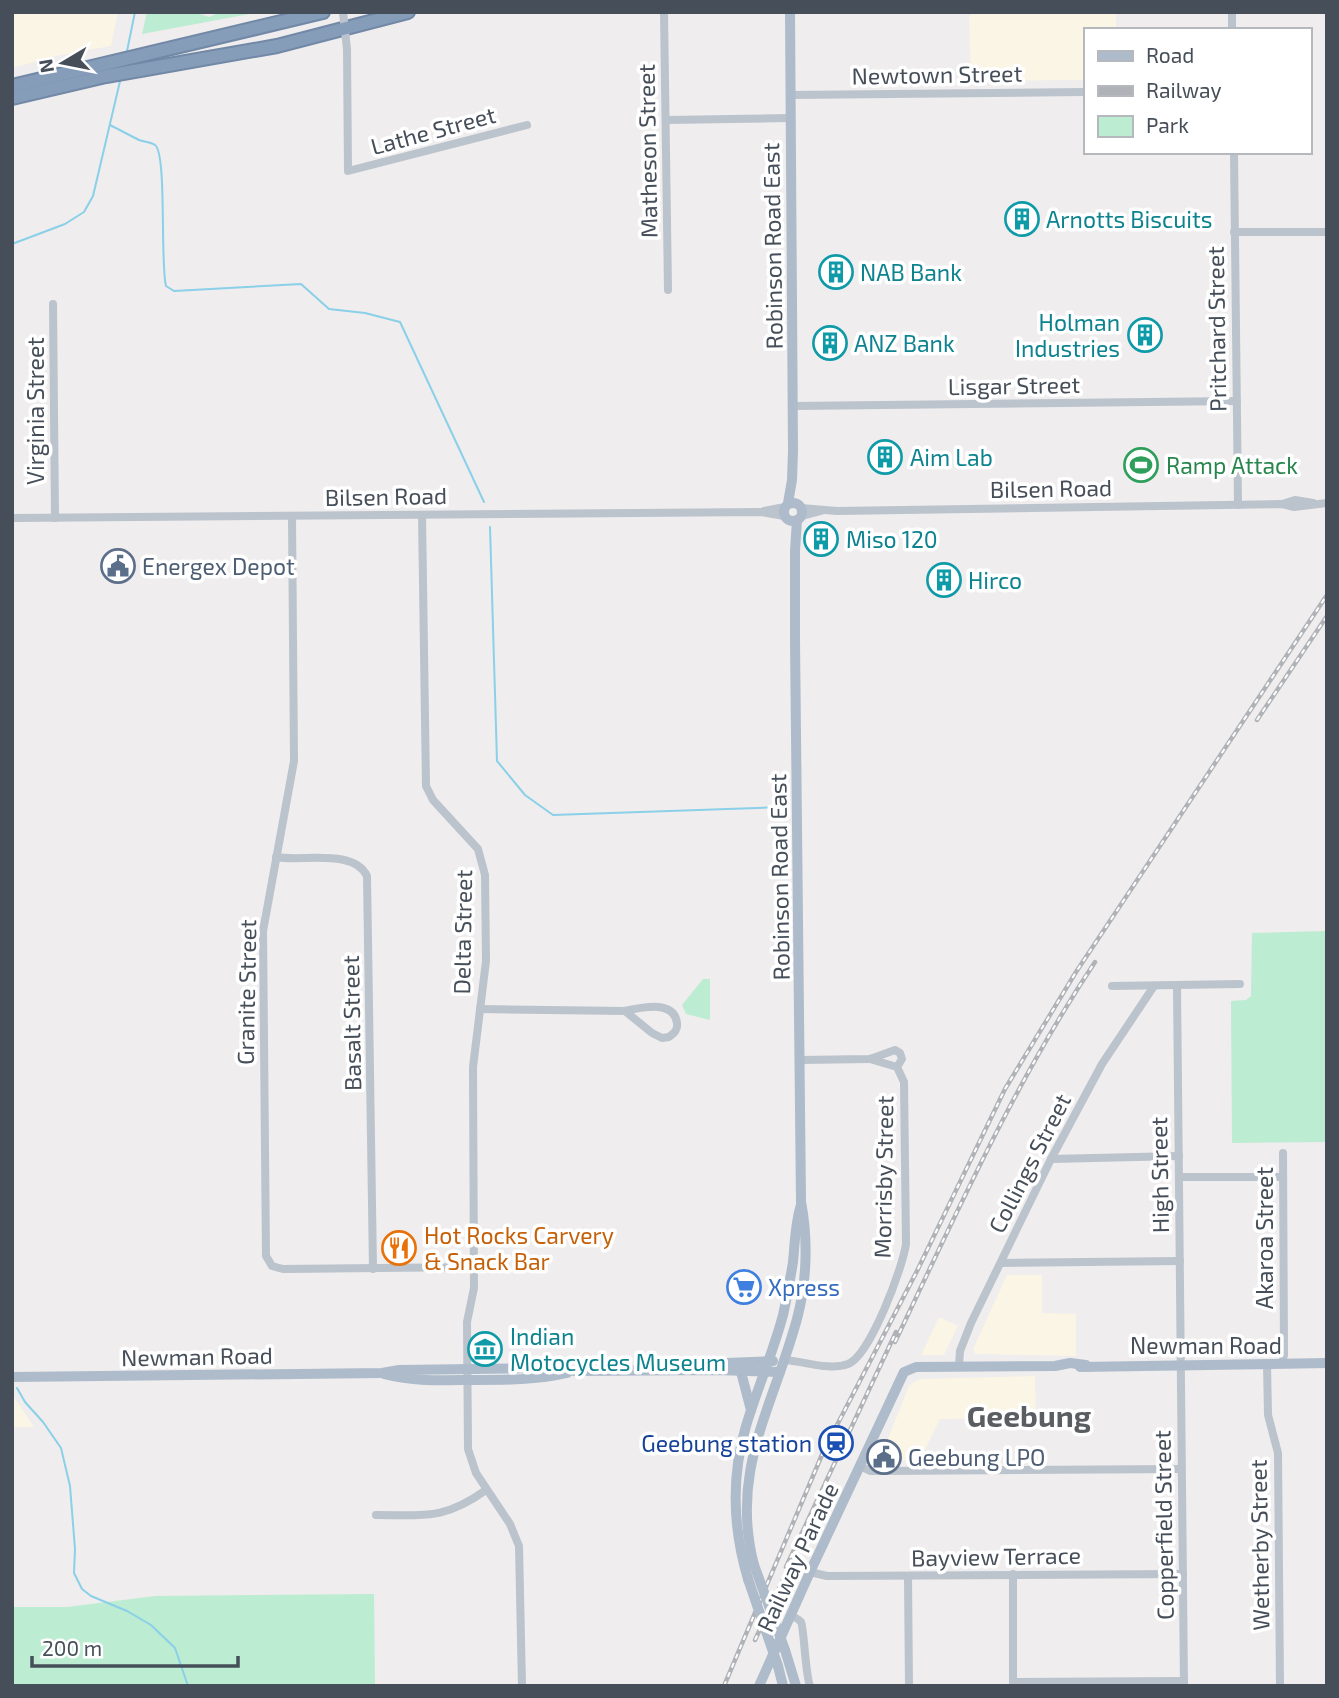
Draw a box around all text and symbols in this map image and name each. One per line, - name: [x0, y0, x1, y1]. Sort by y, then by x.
- north arrow: [28, 28, 98, 98]
- legend: [1084, 28, 1311, 154]
- text: Road: [1146, 42, 1194, 67]
- text: N: [33, 57, 58, 75]
- street label: Newtown Street: [851, 59, 1023, 89]
- street label: Matheson Street: [631, 63, 663, 238]
- text: Railway: [1146, 77, 1222, 102]
- street label: Lathe Street: [368, 100, 499, 160]
- text: Park: [1146, 112, 1189, 137]
- street label: Robinson Road East: [756, 142, 788, 350]
- building icon: Arnotts Biscuits: [1003, 200, 1041, 238]
- place label: Arnotts Biscuits: [1046, 205, 1212, 233]
- street label: Pritchard Street: [1201, 246, 1231, 412]
- building icon: NAB Bank: [817, 253, 855, 291]
- place label: NAB Bank: [860, 258, 962, 286]
- place label: Holman Industries: [1015, 308, 1120, 362]
- building icon: Holman Industries: [1126, 316, 1164, 354]
- building icon: ANZ Bank: [811, 324, 849, 362]
- place label: ANZ Bank: [854, 329, 955, 357]
- street label: Virginia Street: [21, 337, 49, 485]
- street label: Lisgar Street: [948, 370, 1081, 400]
- building icon: Aim Lab: [866, 438, 904, 476]
- place label: Aim Lab: [910, 443, 993, 471]
- sports icon: Ramp Attack: [1122, 446, 1160, 484]
- place label: Ramp Attack: [1166, 451, 1298, 479]
- street label: Bilsen Road: [990, 473, 1112, 503]
- street label: Bilsen Road: [325, 481, 447, 511]
- building icon: Miso 120: [802, 520, 840, 558]
- place label: Miso 120: [846, 525, 938, 553]
- public building icon: Energex Depot: [99, 547, 137, 585]
- place label: Energex Depot: [142, 552, 295, 580]
- building icon: Hirco: [925, 561, 963, 599]
- place label: Hirco: [968, 566, 1022, 594]
- street label: Robinson Road East: [763, 773, 795, 981]
- street label: Delta Street: [447, 869, 477, 995]
- street label: Granite Street: [231, 919, 261, 1065]
- street label: Basalt Street: [336, 955, 366, 1091]
- street label: Collings Street: [982, 1089, 1076, 1237]
- street label: Morrisby Street: [868, 1095, 898, 1259]
- street label: High Street: [1144, 1116, 1174, 1233]
- street label: Akaroa Street: [1250, 1167, 1278, 1309]
- place label: Hot Rocks Carvery & Snack Bar: [424, 1221, 614, 1275]
- restaurant icon: Hot Rocks Carvery & Snack Bar: [380, 1229, 418, 1267]
- supermarket icon: Xpress: [725, 1268, 763, 1306]
- place label: Xpress: [768, 1273, 840, 1301]
- place label: Indian Motocycles Museum: [510, 1322, 726, 1376]
- museum icon: Indian Motocycles Museum: [466, 1330, 504, 1368]
- street label: Newman Road: [1130, 1331, 1282, 1359]
- street label: Newman Road: [121, 1341, 273, 1371]
- district label: Geebung: [967, 1397, 1092, 1433]
- station icon: Geebung station: [817, 1424, 855, 1462]
- place label: Geebung station: [641, 1429, 812, 1457]
- street label: Copperfield Street: [1147, 1430, 1179, 1620]
- public building icon: Geebung LPO: [865, 1438, 903, 1476]
- place label: Geebung LPO: [908, 1443, 1045, 1471]
- street label: Wetherby Street: [1244, 1459, 1274, 1631]
- street label: Railway Parade: [750, 1478, 844, 1636]
- street label: Bayview Terrace: [911, 1541, 1081, 1571]
- scale bar: [32, 1624, 238, 1668]
- text: 200 m: [42, 1635, 102, 1660]

